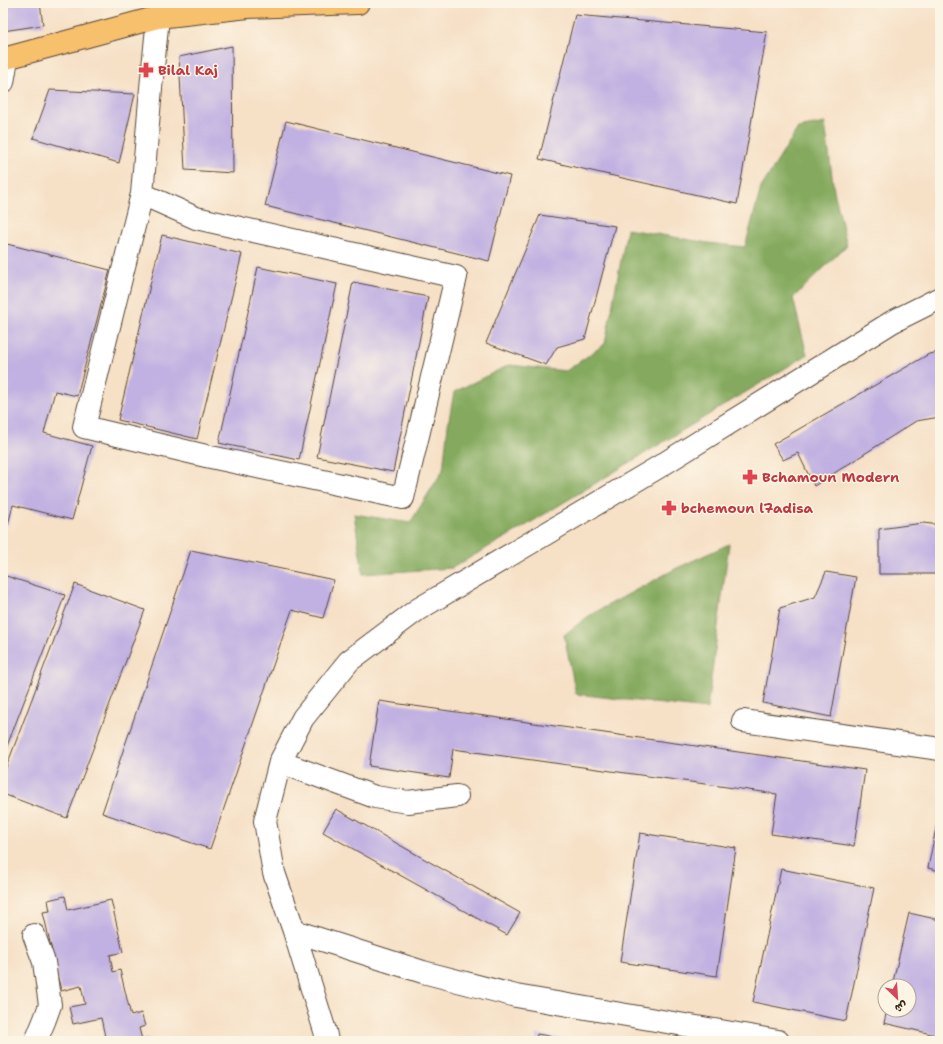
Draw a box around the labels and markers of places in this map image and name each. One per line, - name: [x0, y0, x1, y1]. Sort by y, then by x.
- pharmacy icon: Bilal Kaj: [137, 61, 155, 79]
- place label: Bilal Kaj: [158, 61, 218, 79]
- pharmacy icon: Bchamoun Modern: [741, 468, 759, 486]
- place label: Bchamoun Modern: [762, 468, 899, 486]
- pharmacy icon: bchemoun l7adisa: [660, 499, 678, 517]
- place label: bchemoun l7adisa: [681, 499, 814, 517]

